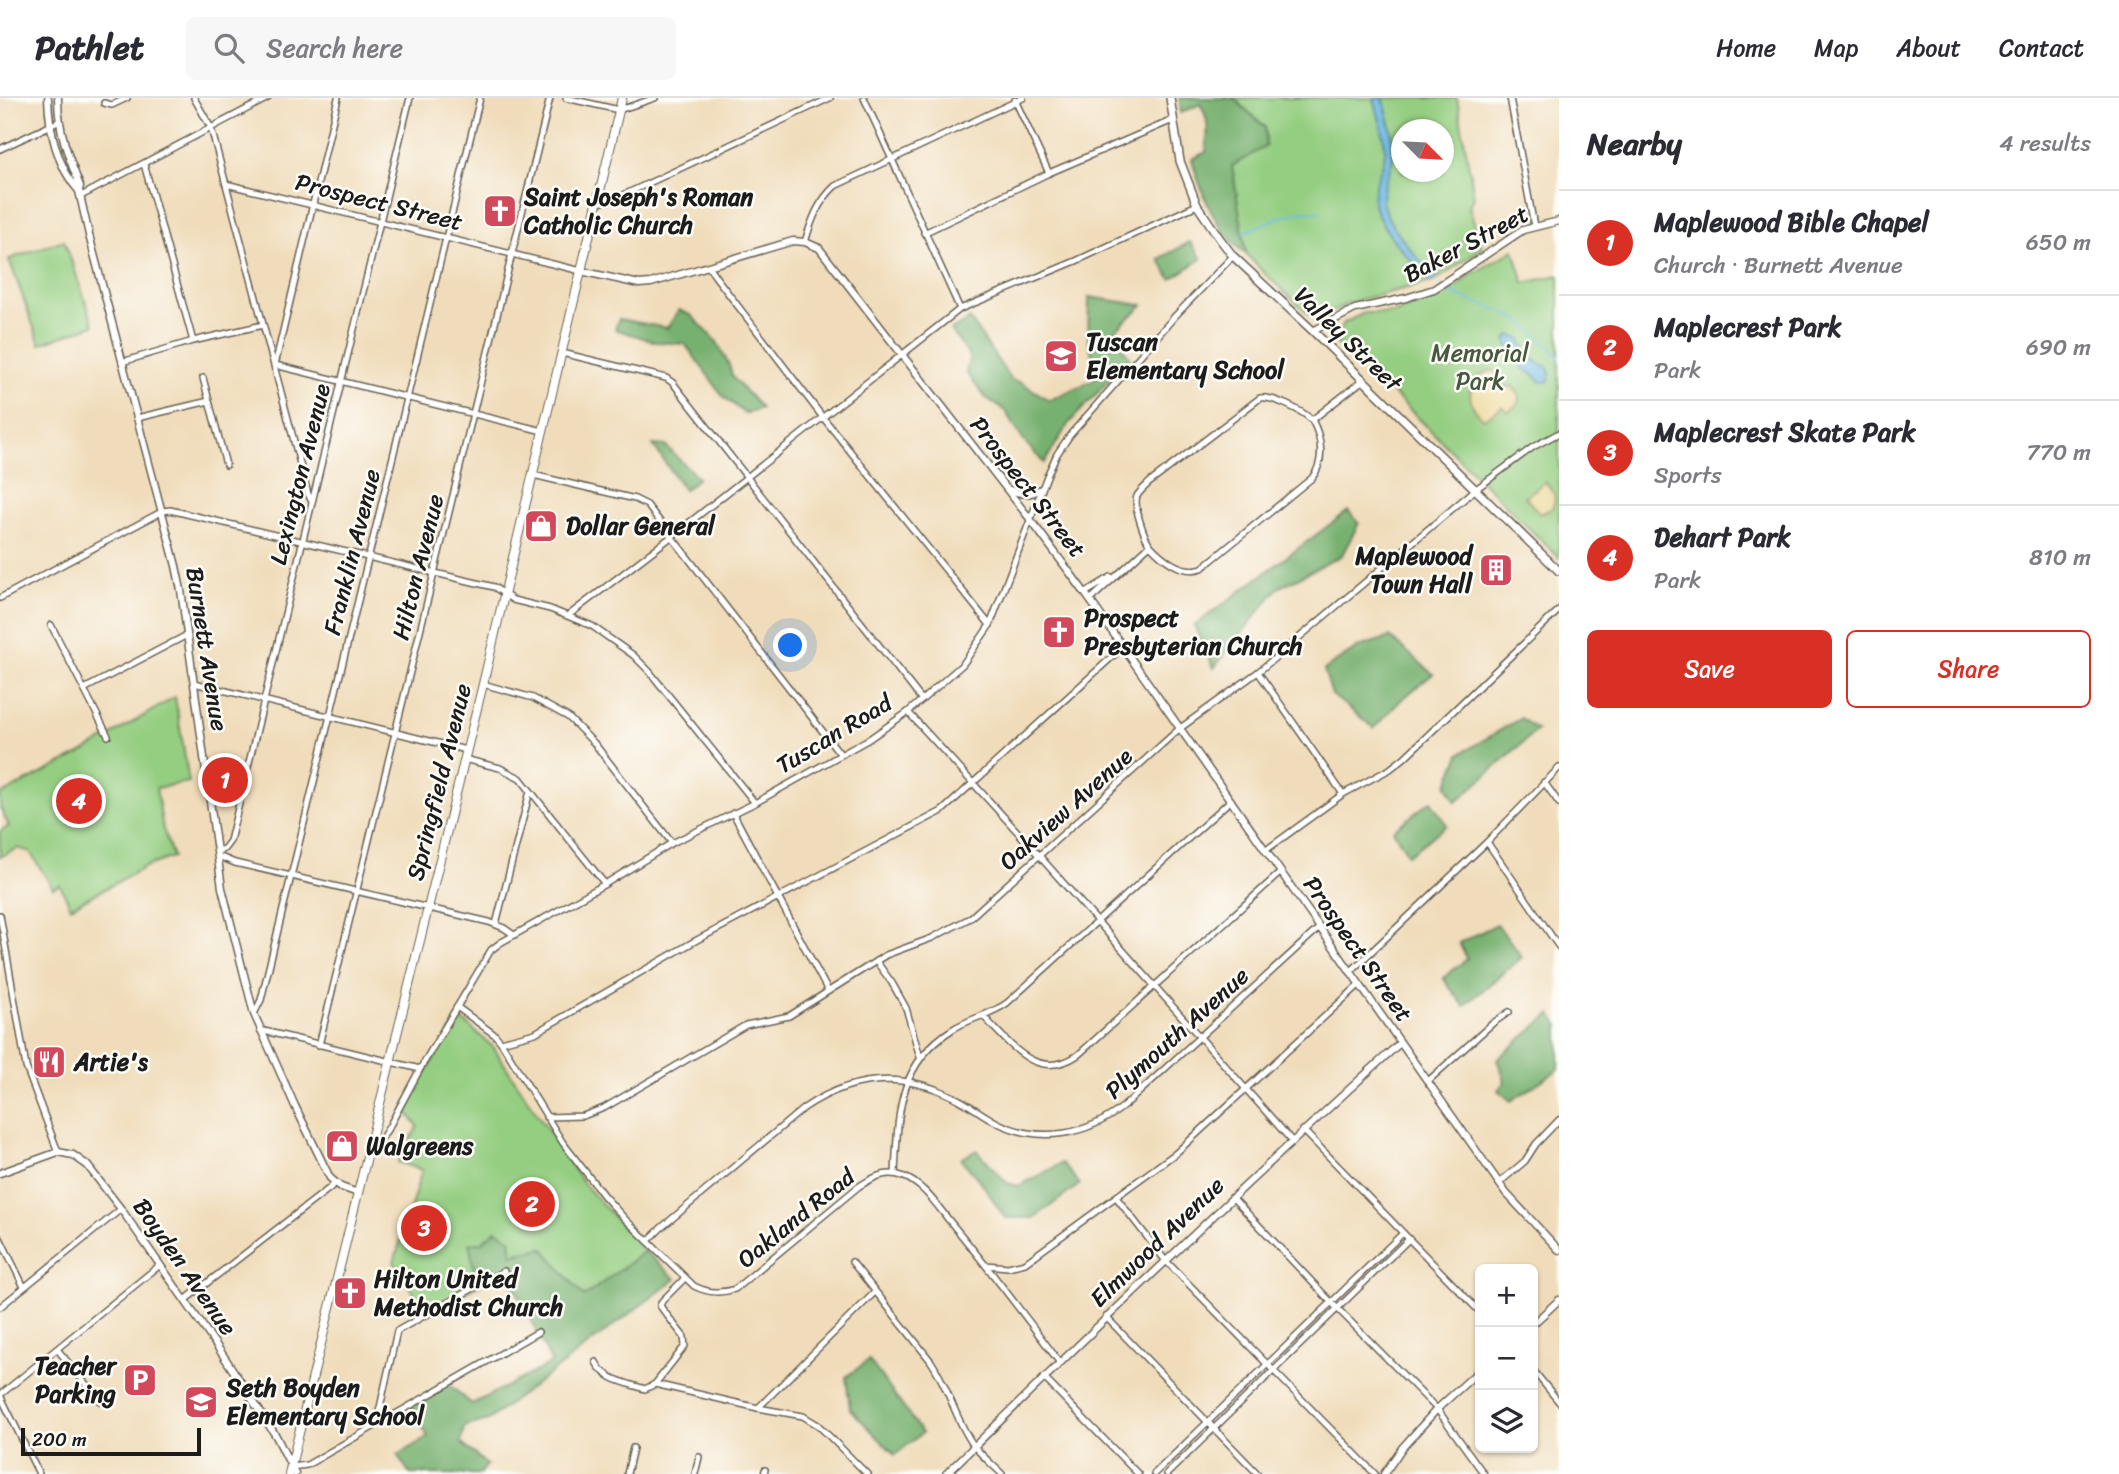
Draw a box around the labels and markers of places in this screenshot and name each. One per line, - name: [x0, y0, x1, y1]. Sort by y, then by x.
- place label: Saint Joseph's Roman Catholic Church: [523, 176, 753, 246]
- church icon: Saint Joseph's Roman Catholic Church: [481, 192, 519, 230]
- place label: Tuscan Elementary School: [1086, 321, 1285, 391]
- school or university icon: Tuscan Elementary School: [1042, 337, 1080, 375]
- place label: Dollar General: [566, 505, 716, 547]
- shop icon: Dollar General: [522, 507, 560, 545]
- place label: Maplewood Town Hall: [1354, 535, 1474, 605]
- building icon: Maplewood Town Hall: [1477, 551, 1515, 589]
- place label: Prospect Presbyterian Church: [1084, 597, 1303, 667]
- church icon: Prospect Presbyterian Church: [1040, 613, 1078, 651]
- pin: 1: [202, 754, 248, 806]
- pin: 4: [56, 775, 102, 827]
- place label: Artie's: [73, 1041, 149, 1083]
- restaurant icon: Artie's: [30, 1043, 68, 1081]
- place label: Walgreens: [366, 1125, 474, 1167]
- shop icon: Walgreens: [323, 1127, 361, 1165]
- pin: 2: [509, 1178, 555, 1230]
- pin: 3: [401, 1202, 447, 1254]
- place label: Hilton United Methodist Church: [373, 1258, 563, 1328]
- church icon: Hilton United Methodist Church: [331, 1274, 369, 1312]
- place label: Teacher Parking: [34, 1345, 118, 1415]
- parking icon: Teacher Parking: [121, 1361, 159, 1399]
- place label: Seth Boyden Elementary School: [225, 1367, 425, 1437]
- school or university icon: Seth Boyden Elementary School: [182, 1383, 220, 1421]

